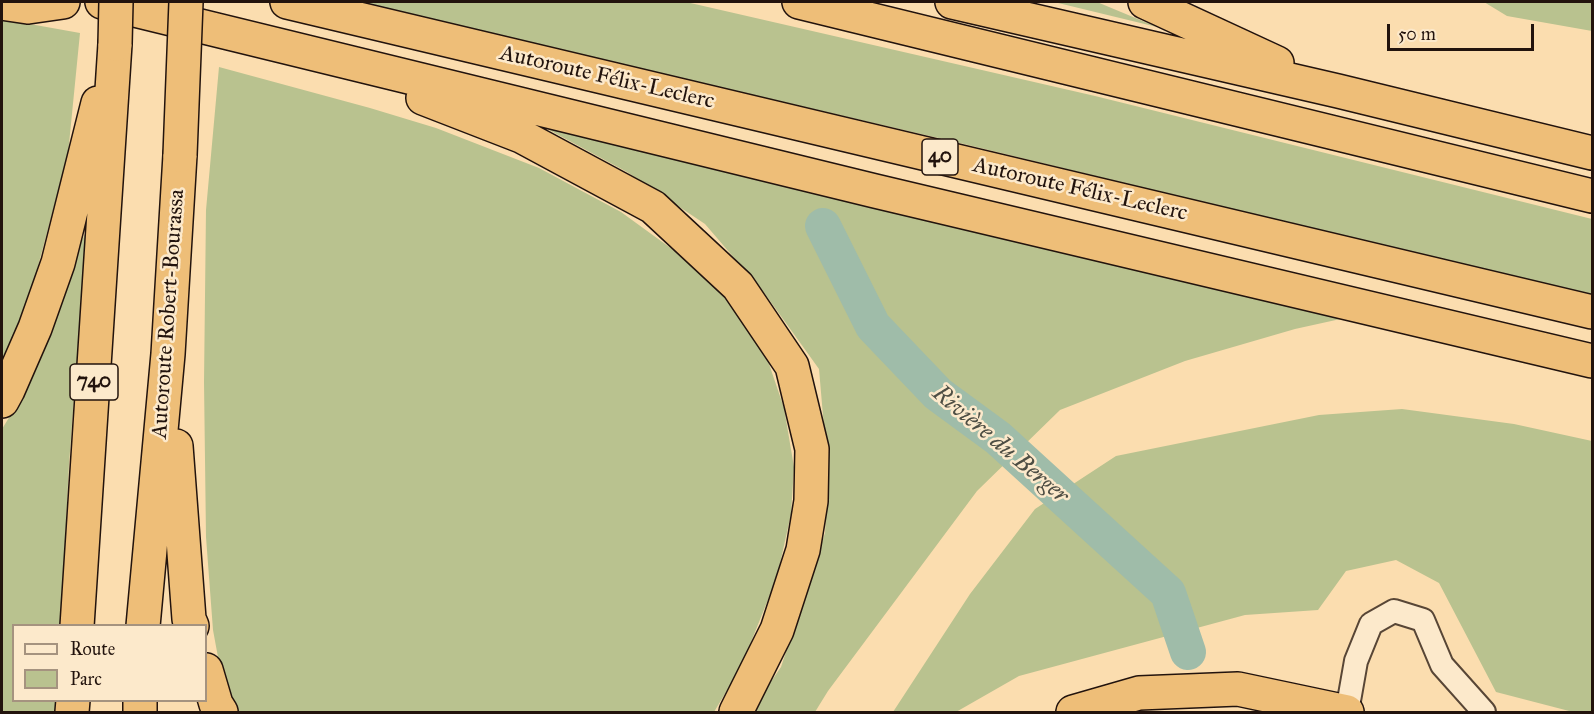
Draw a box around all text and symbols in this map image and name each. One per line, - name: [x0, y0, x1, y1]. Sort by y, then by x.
- scale bar: [1390, 12, 1537, 50]
- text: 50 m: [1398, 23, 1436, 45]
- street label: Autoroute Félix-Leclerc: [497, 40, 717, 116]
- road number: 40: [922, 139, 958, 175]
- street label: Autoroute Félix-Leclerc: [970, 152, 1190, 228]
- street label: Autoroute Robert-Bourassa: [147, 188, 191, 440]
- road number: 740: [70, 364, 118, 400]
- water label: Rivière du Berger: [926, 380, 1074, 510]
- legend: [12, 624, 207, 702]
- text: Route: [70, 638, 115, 660]
- text: Parc: [70, 668, 102, 690]

